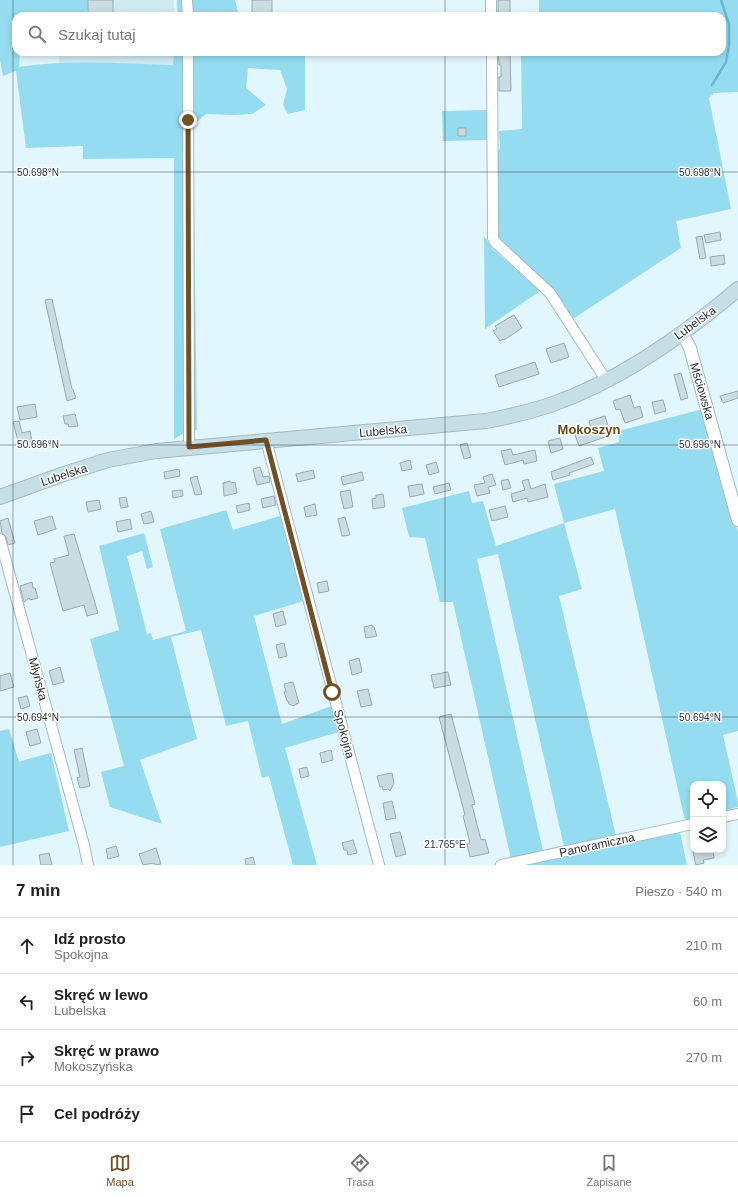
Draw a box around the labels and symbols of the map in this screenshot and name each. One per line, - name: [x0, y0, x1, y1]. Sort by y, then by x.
- route end: [179, 111, 197, 129]
- text: 50.698°N: [17, 167, 59, 178]
- text: 50.698°N: [679, 167, 721, 178]
- street label: Lubelska: [671, 303, 719, 343]
- street label: Mściowska: [687, 361, 717, 421]
- street label: Lubelska: [358, 422, 408, 440]
- district label: Mokoszyn: [558, 422, 620, 437]
- text: 50.696°N: [17, 439, 59, 450]
- text: 50.696°N: [679, 439, 721, 450]
- street label: Lubelska: [39, 461, 89, 489]
- street label: Młyńska: [26, 656, 51, 702]
- route start: [323, 683, 341, 701]
- street label: Spokojna: [331, 708, 357, 760]
- text: 50.694°N: [17, 712, 59, 723]
- text: 50.694°N: [679, 712, 721, 723]
- street label: Panoramiczna: [558, 830, 636, 860]
- text: 21.765°E: [424, 839, 466, 850]

